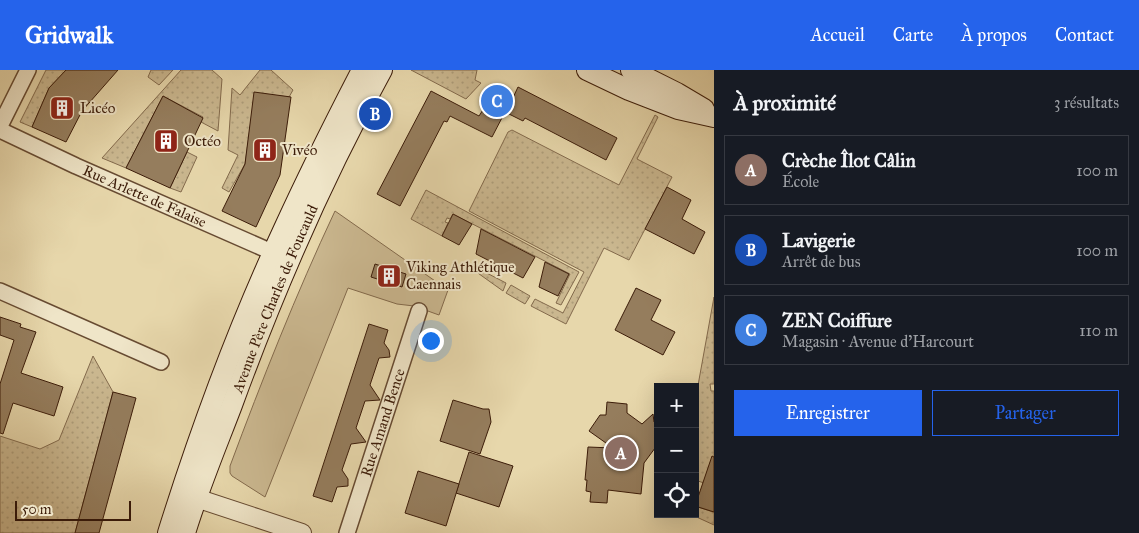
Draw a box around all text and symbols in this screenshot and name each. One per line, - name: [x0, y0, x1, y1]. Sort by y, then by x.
- text: Gridwalk: [25, 20, 113, 50]
- text: Accueil: [811, 24, 865, 46]
- text: Carte: [893, 24, 933, 46]
- text: À propos: [961, 24, 1027, 46]
- text: Contact: [1055, 24, 1114, 46]
- pin: C: [481, 82, 513, 120]
- text: À proximité: [734, 90, 836, 116]
- text: 3 résultats: [1054, 93, 1119, 112]
- building icon: Licéo: [49, 95, 75, 121]
- pin: B: [359, 95, 391, 133]
- place label: Licéo: [80, 99, 116, 117]
- building icon: Octéo: [153, 128, 179, 154]
- place label: Octéo: [184, 132, 221, 150]
- building icon: Vivéo: [252, 137, 278, 163]
- place label: Vivéo: [281, 141, 318, 159]
- text: Crèche Îlot Câlin: [782, 149, 916, 172]
- street label: Rue Arlette de Falaise: [80, 161, 209, 231]
- text: A: [746, 161, 756, 180]
- text: 100 m: [1076, 161, 1118, 180]
- text: École: [782, 172, 819, 191]
- street label: Avenue Père Charles de Foucauld: [228, 201, 322, 396]
- text: Lavigerie: [782, 229, 855, 252]
- text: B: [746, 241, 756, 260]
- text: 100 m: [1076, 241, 1118, 260]
- text: Arrêt de bus: [782, 252, 861, 271]
- place label: Viking Athlétique Caennais: [405, 258, 515, 293]
- building icon: Viking Athlétique Caennais: [376, 263, 402, 289]
- text: ZEN Coiffure: [782, 309, 892, 332]
- text: C: [746, 321, 756, 340]
- text: 110 m: [1079, 321, 1118, 340]
- your location: [418, 328, 444, 354]
- text: Magasin · Avenue d'Harcourt: [782, 332, 974, 351]
- street label: Rue Amand Bence: [357, 366, 409, 479]
- map controls: [654, 383, 699, 518]
- button: +: [654, 383, 699, 428]
- button: Enregistrer: [734, 390, 922, 436]
- button: Partager: [932, 390, 1119, 436]
- button: −: [654, 428, 699, 473]
- pin: A: [605, 434, 637, 472]
- button: locate: [654, 473, 699, 518]
- scale bar: [15, 498, 131, 521]
- text: 50 m: [22, 501, 51, 518]

